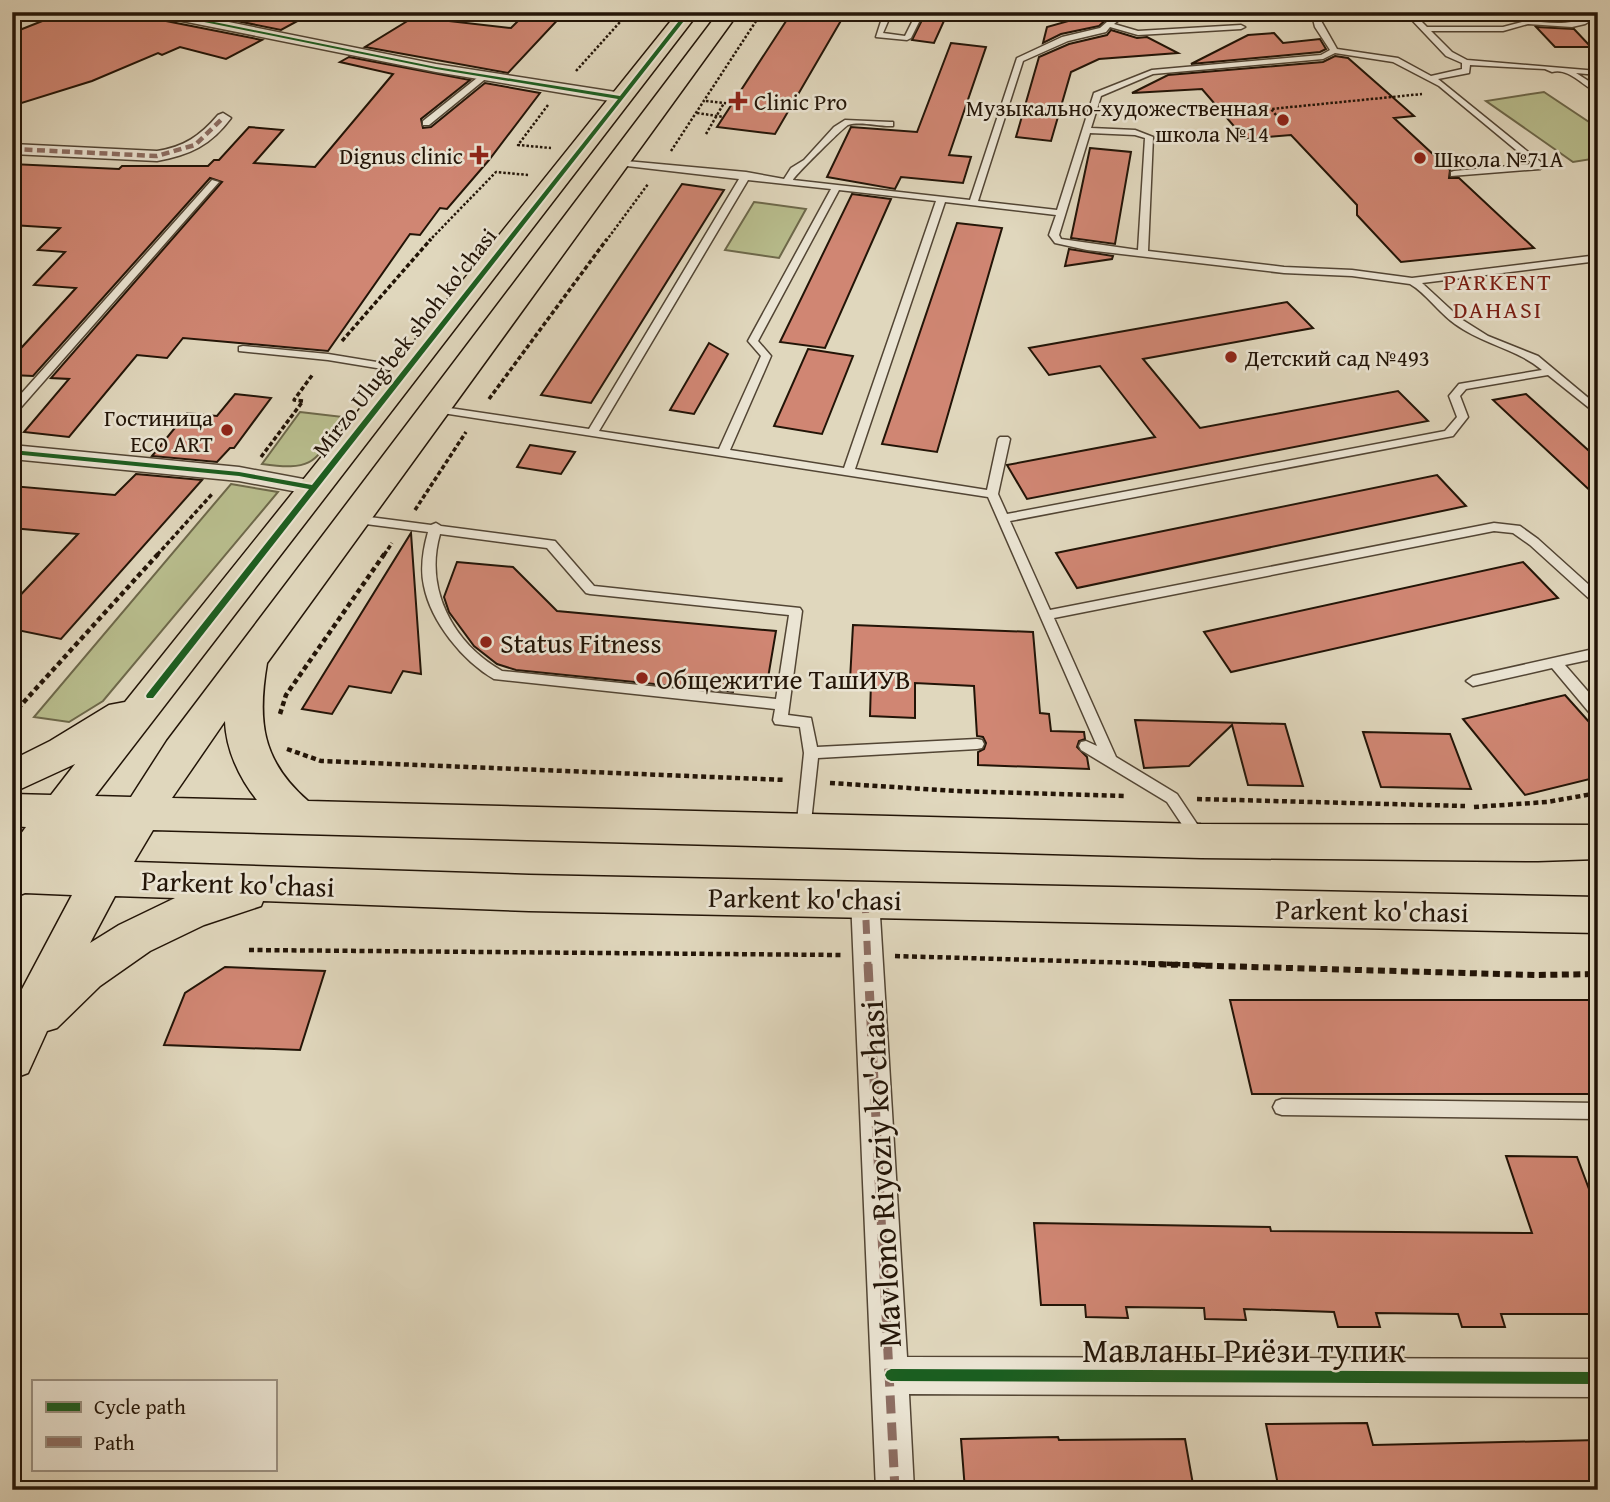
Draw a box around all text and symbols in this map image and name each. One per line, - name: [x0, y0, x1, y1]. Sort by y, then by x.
- place label: Clinic Pro: [754, 85, 847, 118]
- marker: Clinic Pro: [728, 91, 748, 111]
- place label: Музыкально-художественная школа №14: [966, 91, 1269, 150]
- marker: Музыкально-художественная школа №14: [1275, 112, 1291, 128]
- place label: Dignus clinic: [339, 139, 463, 172]
- place label: Школа №71А: [1434, 142, 1564, 175]
- marker: Dignus clinic: [469, 145, 489, 165]
- marker: Школа №71А: [1412, 150, 1428, 166]
- street label: Mirzo Ulug'bek shoh ko'chasi: [304, 221, 504, 463]
- district label: PARKENT DAHASI: [1443, 264, 1553, 327]
- place label: Детский сад №493: [1244, 341, 1430, 374]
- marker: Детский сад №493: [1223, 349, 1239, 365]
- place label: Гостиница ECO ART: [104, 401, 213, 460]
- marker: Гостиница ECO ART: [219, 422, 235, 438]
- place label: Status Fitness: [500, 622, 662, 663]
- marker: Status Fitness: [478, 634, 494, 650]
- place label: Общежитие ТашИУВ: [656, 658, 911, 699]
- marker: Общежитие ТашИУВ: [634, 670, 650, 686]
- street label: Parkent ko'chasi: [141, 859, 336, 907]
- street label: Parkent ko'chasi: [708, 876, 902, 920]
- street label: Parkent ko'chasi: [1275, 888, 1469, 932]
- street label: Mavlono Riyoziy ko'chasi: [847, 999, 913, 1349]
- street label: Мавланы Риёзи тупик: [1082, 1326, 1406, 1374]
- legend: [32, 1380, 276, 1470]
- text: Cycle path: [94, 1391, 186, 1422]
- text: Path: [94, 1427, 135, 1458]

